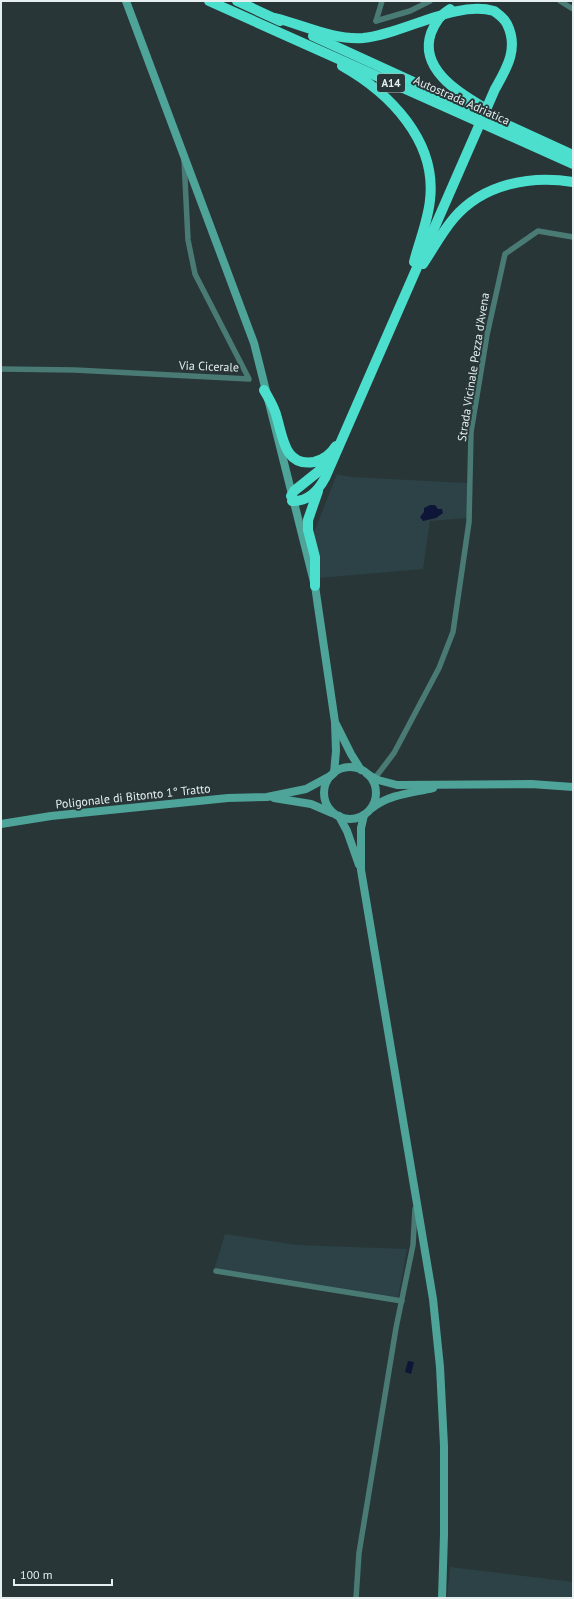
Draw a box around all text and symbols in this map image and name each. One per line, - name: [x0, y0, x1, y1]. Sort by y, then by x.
- street label: Autostrada Adriatica: [412, 72, 512, 128]
- road number: A14: [377, 74, 405, 92]
- street label: Strada Vicinale Pezza d'Avena: [454, 292, 492, 442]
- street label: Via Cicerale: [178, 357, 239, 375]
- street label: Poligonale di Bitonto 1° Tratto: [55, 780, 211, 812]
- scale bar: [14, 1561, 112, 1587]
- text: 100 m: [20, 1567, 53, 1582]

